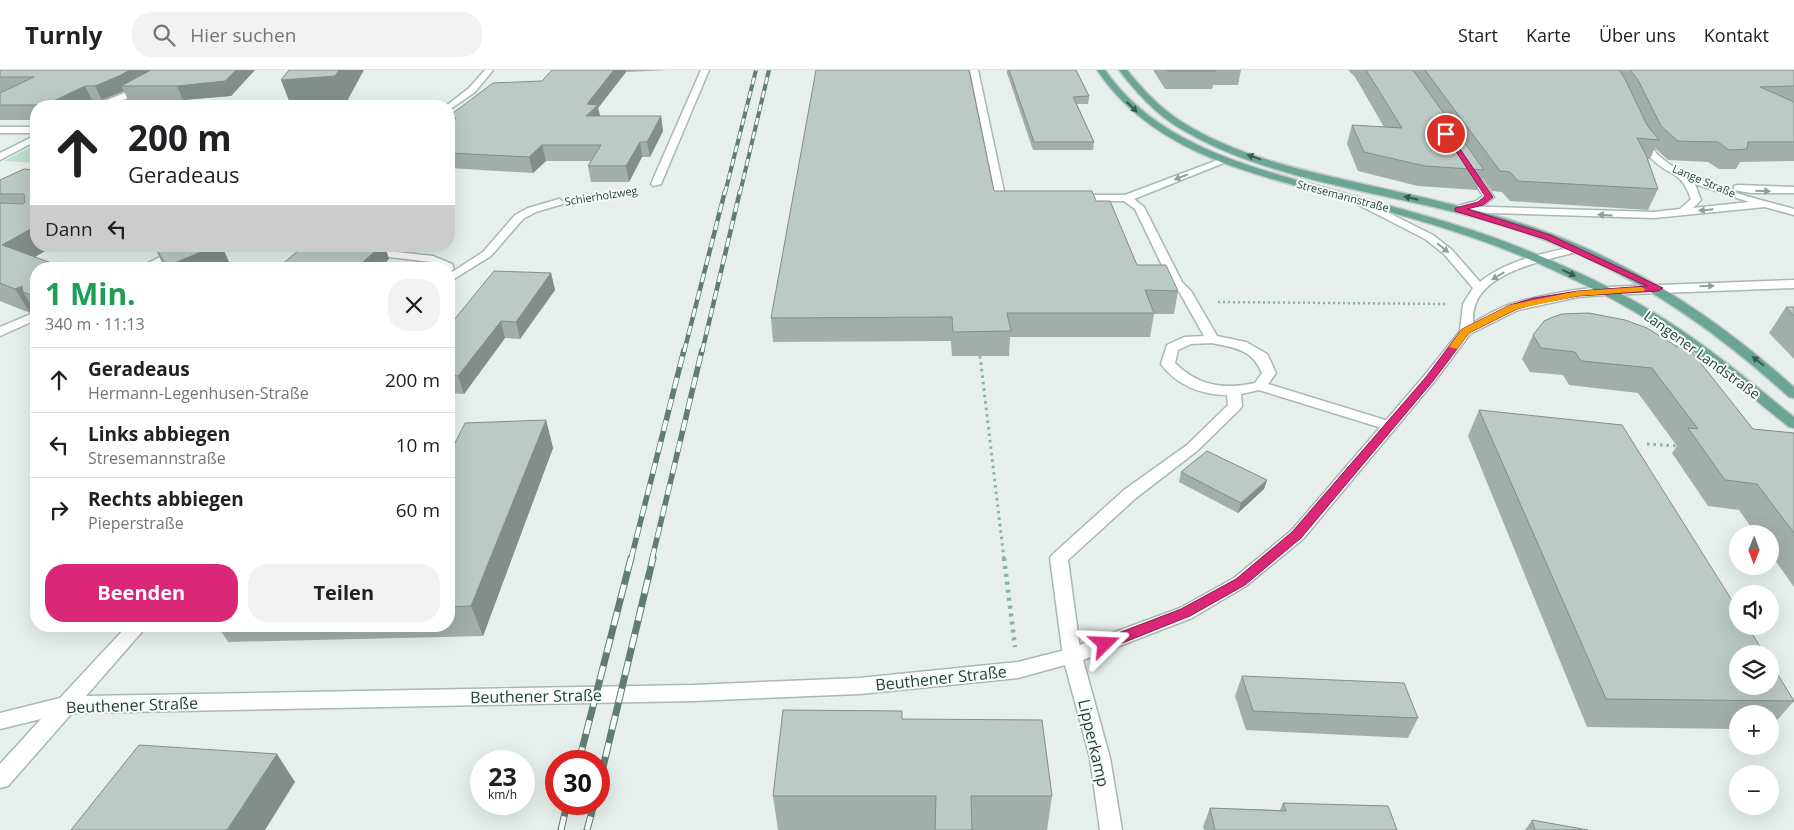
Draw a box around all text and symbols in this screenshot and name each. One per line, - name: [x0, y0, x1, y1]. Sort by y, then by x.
- search box: [132, 12, 482, 57]
- text: Turnly: [25, 18, 102, 51]
- icon: search: [150, 21, 178, 49]
- text: Hier suchen: [190, 22, 296, 48]
- text: Start: [1458, 23, 1498, 47]
- text: Karte: [1526, 23, 1571, 47]
- text: Über uns: [1599, 23, 1676, 47]
- text: Kontakt: [1704, 23, 1769, 47]
- one-way arrow: [1126, 101, 1138, 113]
- pin: [1425, 113, 1467, 155]
- text: 200 m: [128, 114, 232, 161]
- icon: ahead: [45, 120, 110, 185]
- icon: arrive: [1432, 120, 1460, 148]
- one-way arrow: [1246, 153, 1261, 160]
- text: Geradeaus: [128, 159, 240, 189]
- street label: Lange Straße: [1670, 161, 1738, 201]
- one-way arrow: [1173, 174, 1188, 181]
- street label: Stresemannstraße: [1295, 176, 1391, 215]
- street label: Schierholzweg: [563, 182, 638, 209]
- one-way arrow: [1755, 187, 1771, 195]
- one-way arrow: [1403, 194, 1418, 202]
- one-way arrow: [1698, 206, 1714, 214]
- one-way arrow: [1597, 210, 1613, 218]
- icon: left: [103, 215, 131, 243]
- text: Dann: [45, 216, 93, 242]
- one-way arrow: [1436, 243, 1449, 254]
- one-way arrow: [1562, 270, 1576, 278]
- one-way arrow: [1491, 272, 1504, 281]
- text: 1 Min.: [45, 273, 136, 314]
- button: close: [388, 279, 440, 331]
- one-way arrow: [1699, 282, 1715, 290]
- street label: Langener Landstraße: [1641, 306, 1764, 403]
- text: 340 m · 11:13: [45, 313, 145, 335]
- text: Geradeaus: [88, 356, 190, 382]
- one-way arrow: [1752, 356, 1765, 367]
- icon: ahead: [45, 366, 73, 394]
- text: 200 m: [385, 367, 440, 393]
- text: Hermann-Legenhusen-Straße: [88, 382, 309, 404]
- text: Links abbiegen: [88, 421, 230, 447]
- icon: left: [45, 431, 73, 459]
- text: 10 m: [396, 432, 440, 458]
- text: Stresemannstraße: [88, 447, 226, 469]
- text: Rechts abbiegen: [88, 486, 244, 512]
- icon: right: [45, 496, 73, 524]
- text: 60 m: [396, 497, 440, 523]
- text: Pieperstraße: [88, 512, 184, 534]
- north arrow: [1729, 525, 1779, 575]
- map controls: [1729, 525, 1779, 815]
- button: Beenden: [45, 564, 238, 622]
- button: Teilen: [248, 564, 440, 622]
- button: sound: [1729, 585, 1779, 635]
- position arrow: [1078, 617, 1130, 669]
- button: layers: [1729, 645, 1779, 695]
- street label: Beuthener Straße: [874, 660, 1008, 696]
- street label: Beuthener Straße: [470, 684, 602, 708]
- street label: Beuthener Straße: [66, 692, 198, 718]
- street label: Lipperkamp: [1073, 697, 1115, 789]
- button: +: [1729, 705, 1779, 755]
- speed limit sign: 30: [545, 750, 610, 815]
- text: 23: [488, 759, 517, 793]
- button: −: [1729, 765, 1779, 815]
- text: km/h: [488, 786, 517, 803]

